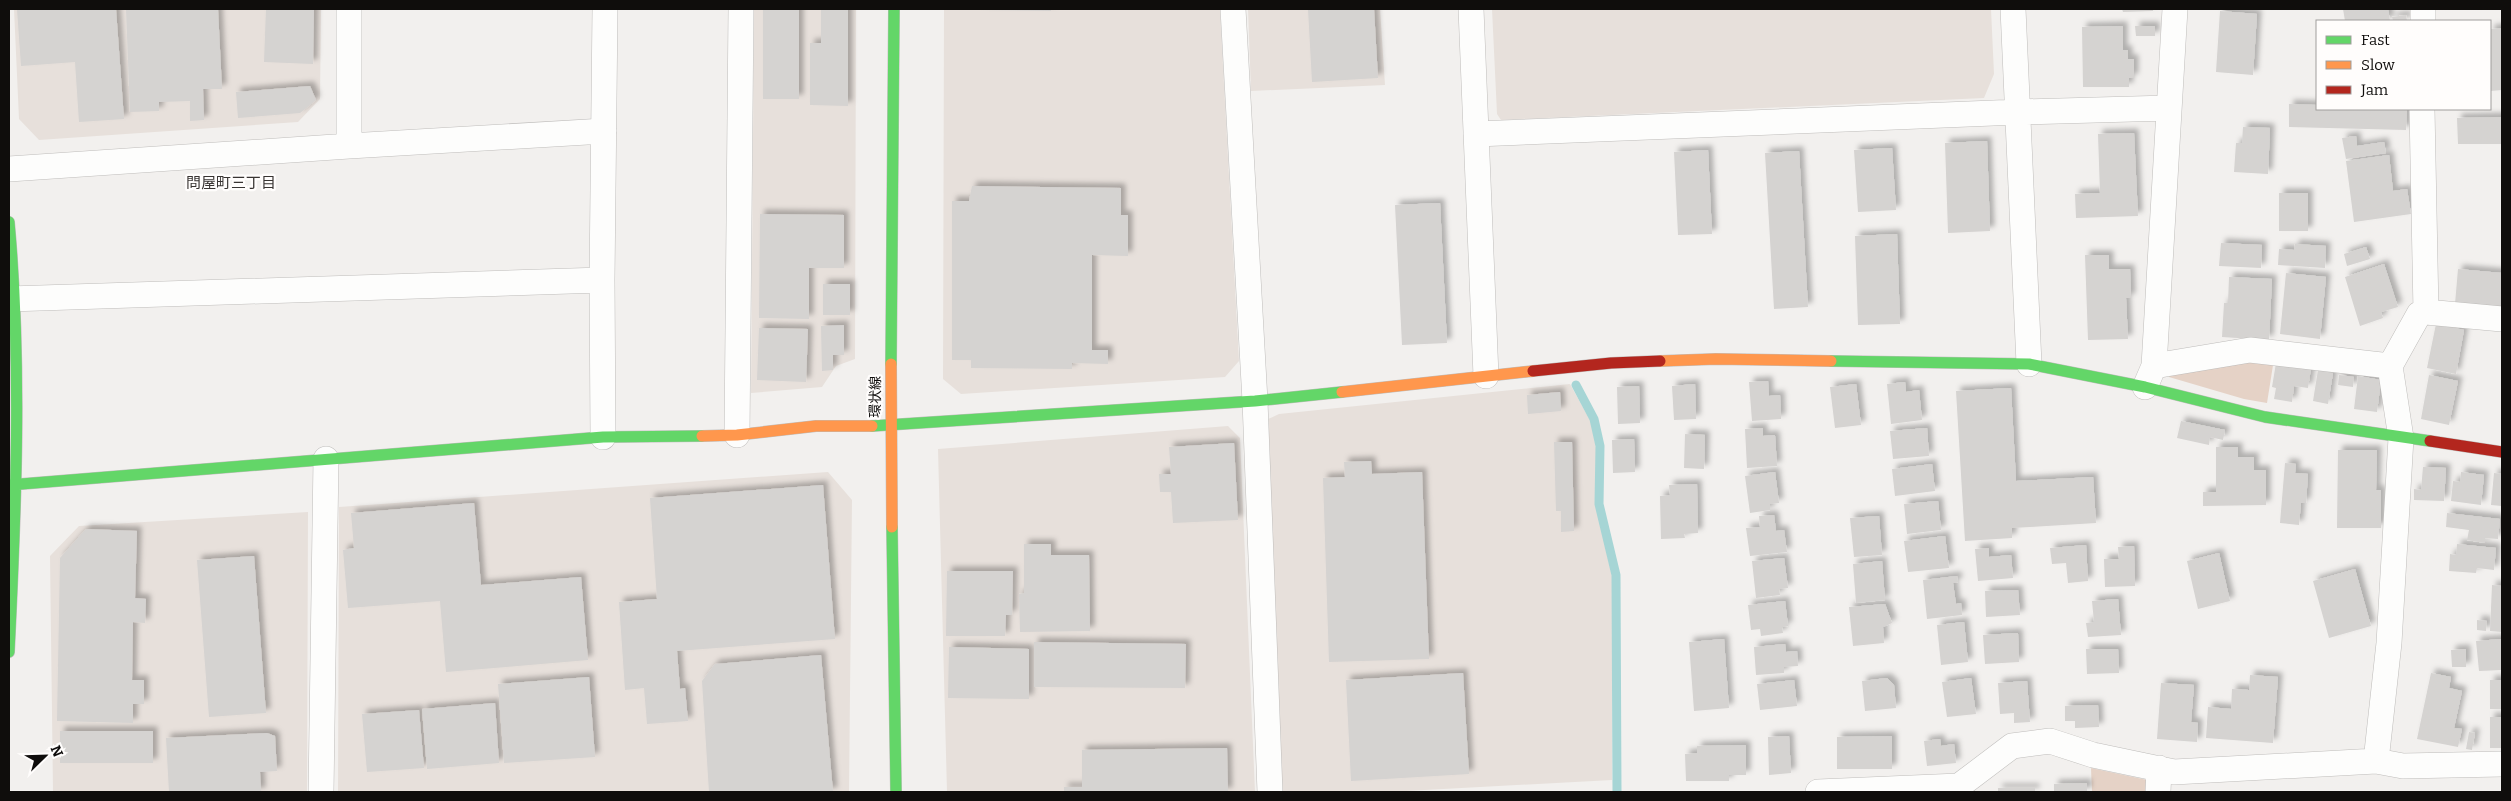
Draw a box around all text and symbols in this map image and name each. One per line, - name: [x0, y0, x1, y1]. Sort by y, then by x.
- legend: [2316, 20, 2491, 110]
- text: Fast: [2361, 31, 2390, 49]
- text: Slow: [2361, 56, 2396, 74]
- text: Jam: [2360, 81, 2389, 99]
- district label: 問屋町三丁目: [186, 174, 276, 192]
- street label: 環状線: [867, 376, 884, 418]
- north arrow: [20, 731, 70, 781]
- text: N: [47, 743, 67, 760]

